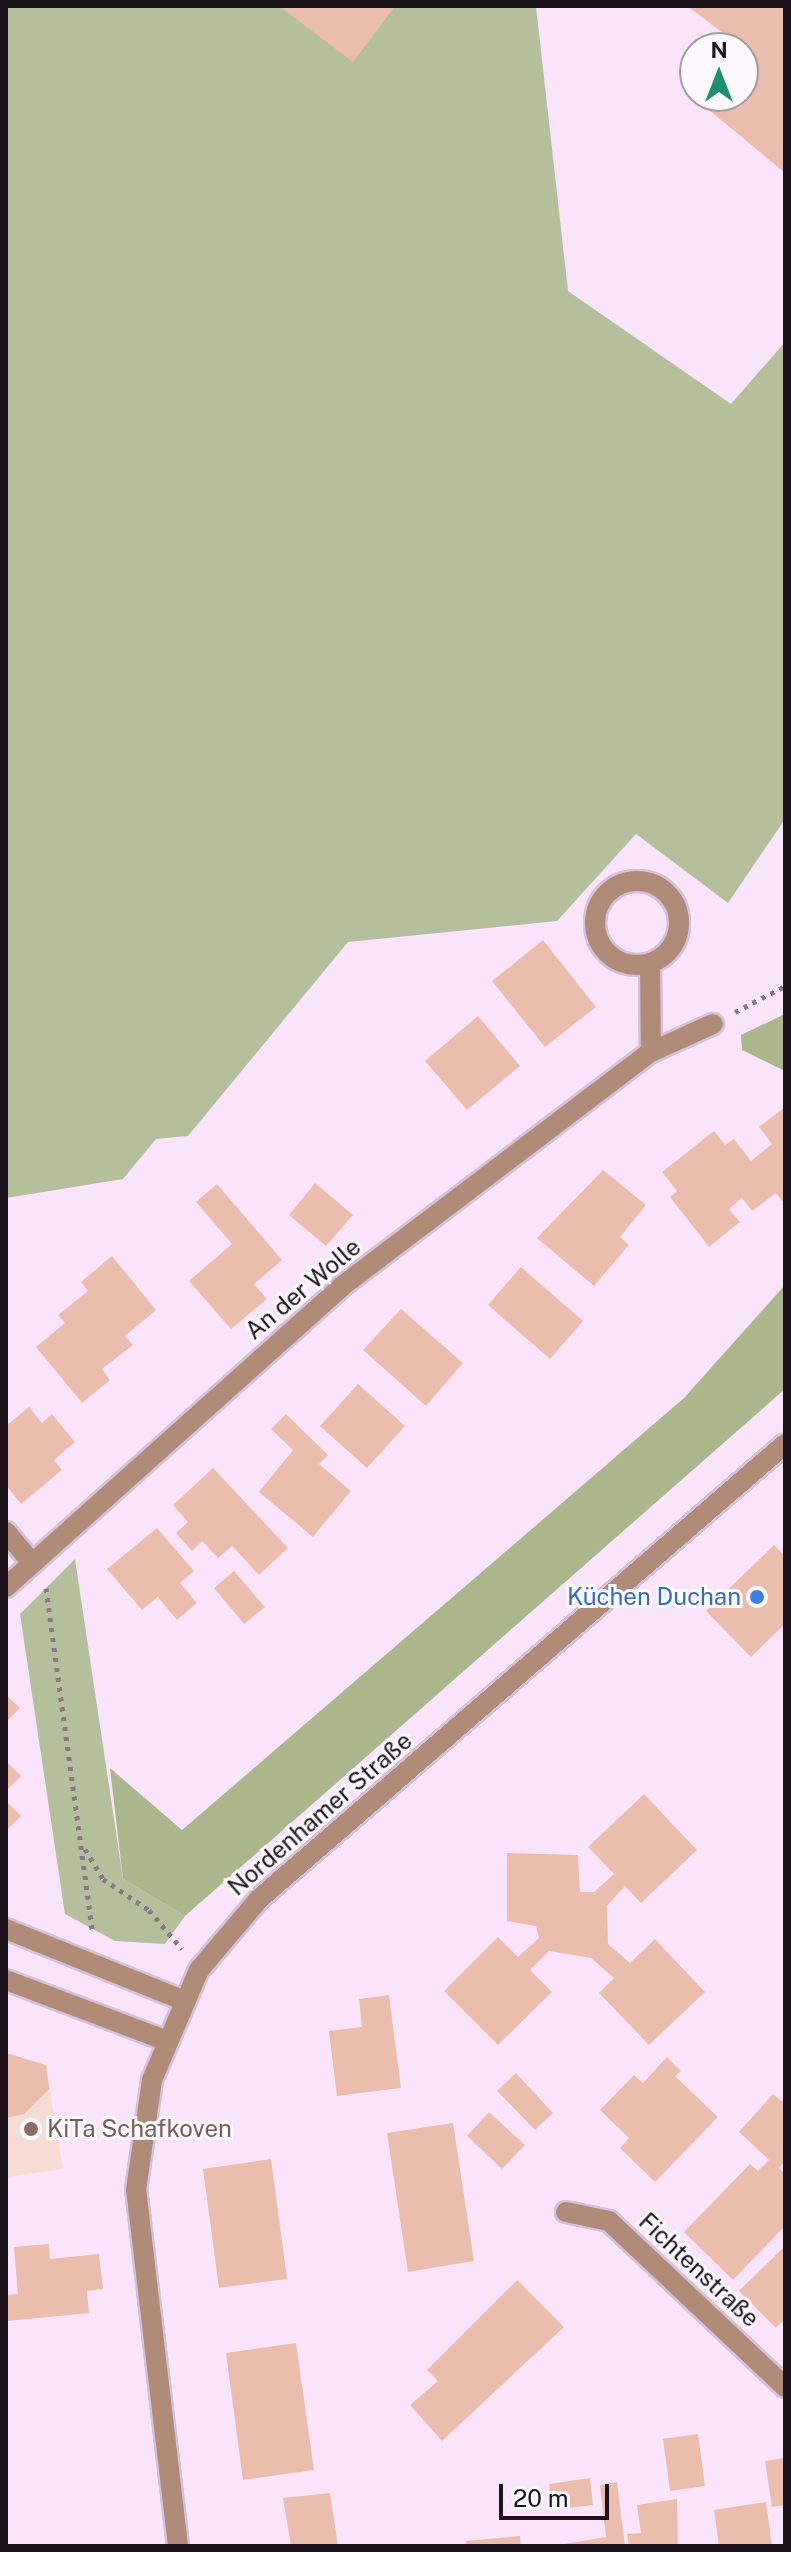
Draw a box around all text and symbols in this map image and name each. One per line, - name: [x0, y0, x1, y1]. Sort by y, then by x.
- north arrow: [679, 32, 759, 112]
- text: N: [710, 37, 728, 63]
- street label: An der Wolle: [239, 1232, 367, 1346]
- place label: Küchen Duchan: [567, 1583, 741, 1611]
- marker: Küchen Duchan: [748, 1588, 766, 1606]
- street label: Nordenhamer Straße: [222, 1726, 418, 1902]
- place label: KiTa Schafkoven: [47, 2115, 232, 2143]
- marker: KiTa Schafkoven: [22, 2120, 40, 2138]
- street label: Fichtenstraße: [633, 2207, 765, 2333]
- scale bar: [503, 2468, 613, 2518]
- text: 20 m: [513, 2484, 569, 2512]

